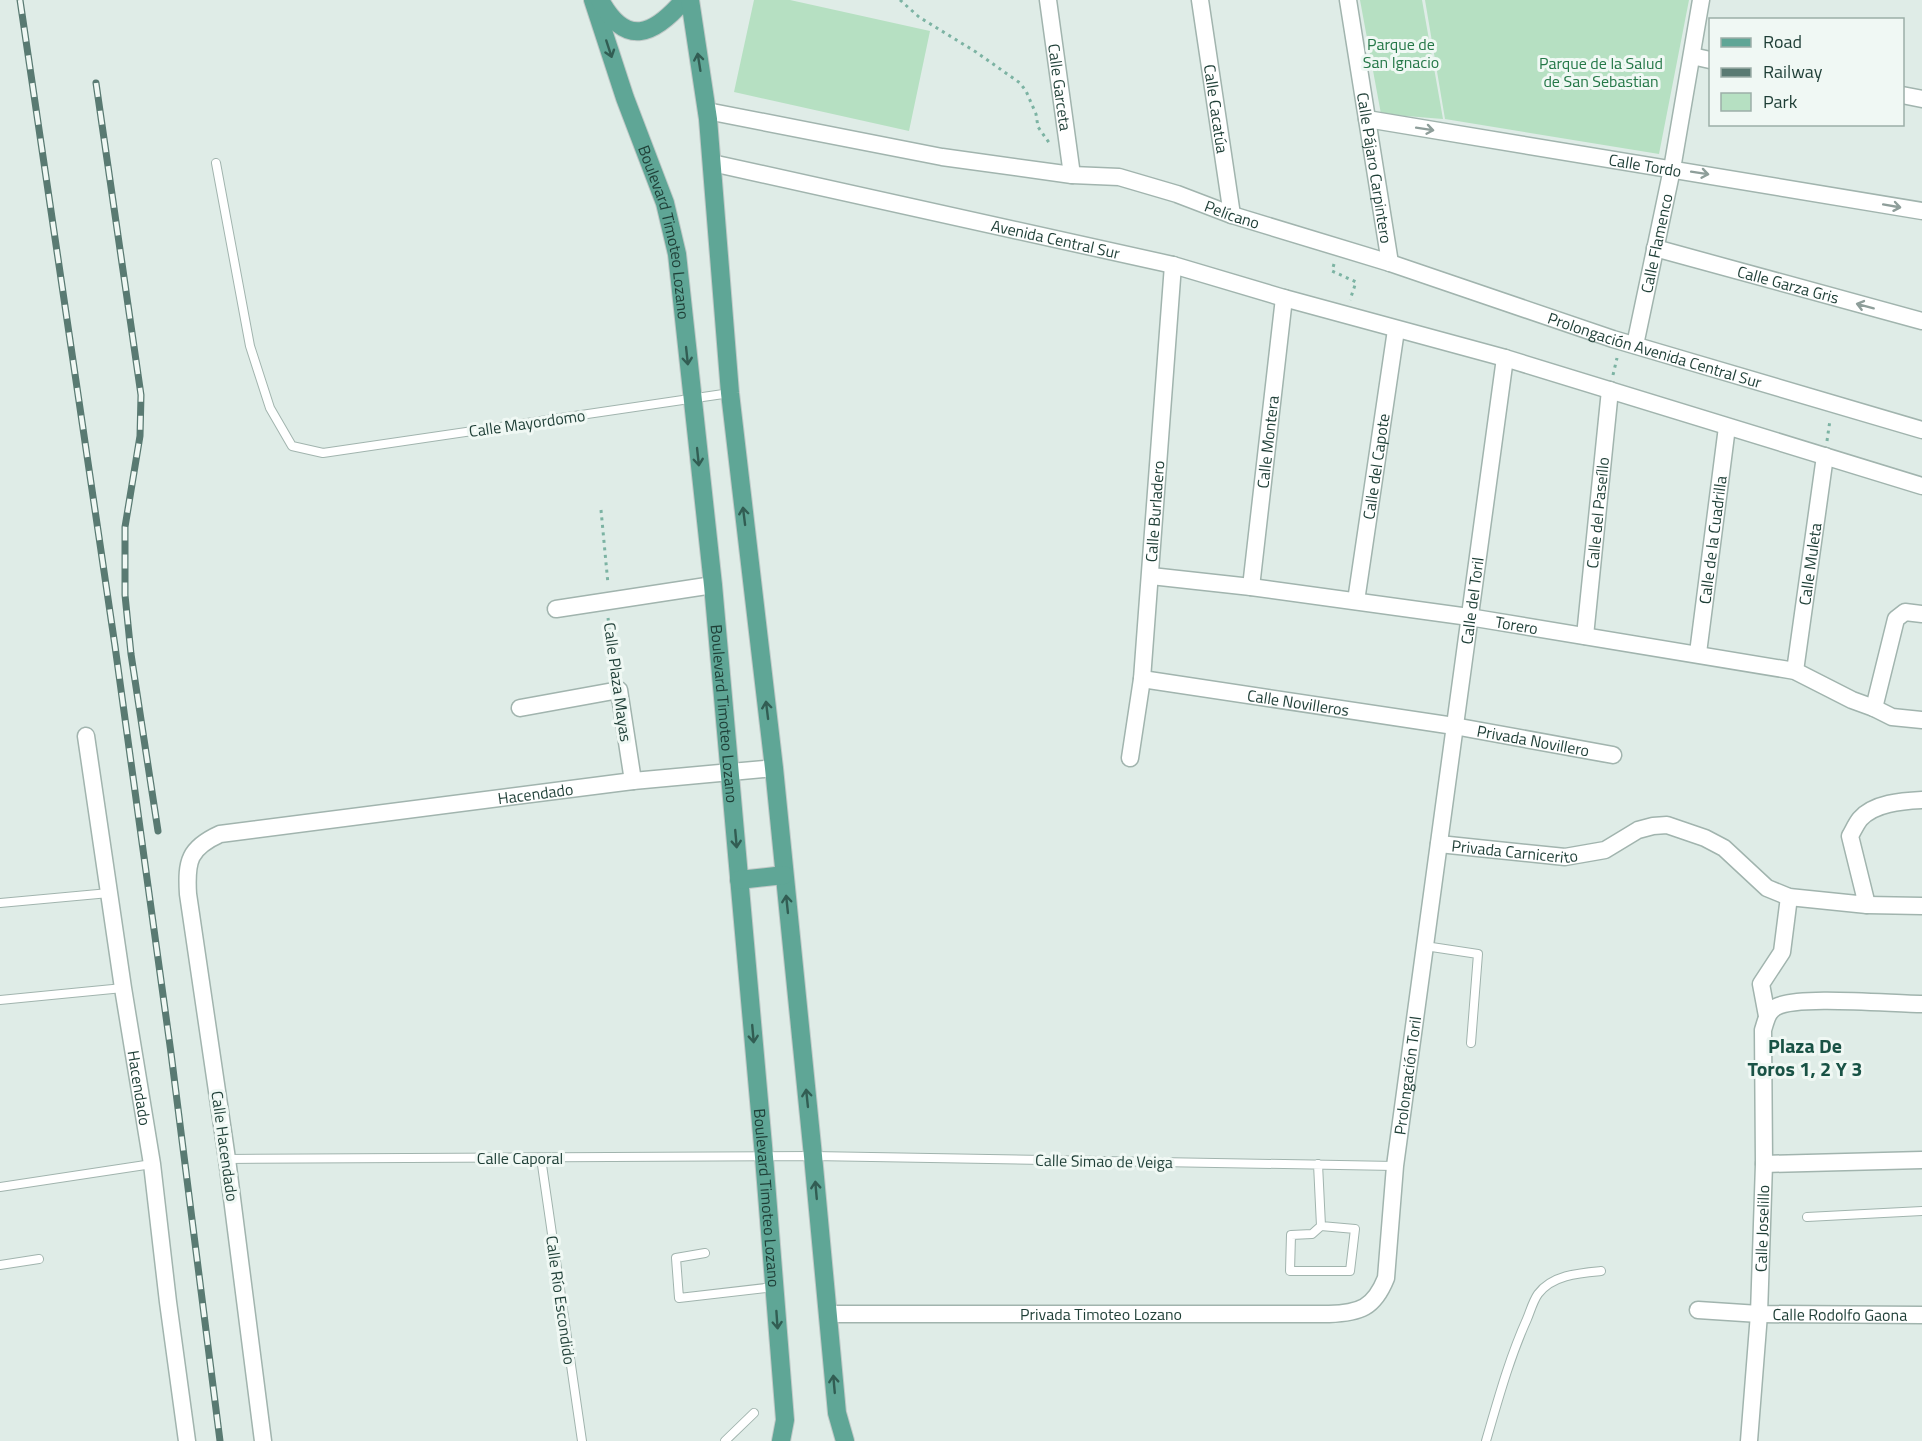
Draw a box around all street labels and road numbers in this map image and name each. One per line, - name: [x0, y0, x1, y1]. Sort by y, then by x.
- street label: Calle Garceta: [1042, 42, 1078, 132]
- street label: Calle Cacatúa: [1198, 63, 1235, 155]
- street label: Calle Pájaro Carpintero: [1351, 91, 1399, 245]
- street label: Boulevard Timoteo Lozano: [632, 142, 696, 321]
- street label: Calle Tordo: [1607, 147, 1683, 183]
- street label: Calle Flamenco: [1634, 191, 1679, 295]
- street label: Pelícano: [1201, 194, 1263, 235]
- street label: Avenida Central Sur: [989, 213, 1123, 265]
- street label: Calle Garza Gris: [1735, 259, 1842, 310]
- street label: Prolongación Avenida Central Sur: [1545, 306, 1765, 394]
- street label: Calle Montera: [1250, 394, 1285, 490]
- street label: Calle Mayordomo: [467, 403, 587, 443]
- street label: Calle del Capote: [1356, 412, 1396, 521]
- street label: Calle del Paseíllo: [1580, 456, 1615, 570]
- street label: Calle Burladero: [1139, 460, 1170, 563]
- street label: Calle de la Cuadrilla: [1692, 474, 1733, 606]
- street label: Calle Muleta: [1792, 521, 1828, 607]
- street label: Calle del Toril: [1454, 556, 1490, 646]
- street label: Torero: [1494, 610, 1540, 640]
- street label: Calle Plaza Mayas: [598, 621, 638, 743]
- street label: Boulevard Timoteo Lozano: [705, 623, 744, 804]
- street label: Calle Novilleros: [1246, 683, 1351, 722]
- street label: Privada Novillero: [1475, 718, 1591, 762]
- street label: Hacendado: [496, 777, 575, 810]
- street label: Privada Carnicerito: [1450, 833, 1580, 869]
- street label: Prolongación Toril: [1387, 1015, 1427, 1136]
- street label: Hacendado: [121, 1049, 157, 1127]
- street label: Calle Hacendado: [205, 1089, 245, 1203]
- street label: Boulevard Timoteo Lozano: [748, 1107, 786, 1288]
- street label: Calle Caporal: [477, 1146, 563, 1170]
- street label: Calle Simao de Veiga: [1035, 1148, 1173, 1174]
- street label: Calle Joselillo: [1748, 1184, 1775, 1273]
- street label: Calle Río Escondido: [540, 1234, 582, 1366]
- street label: Privada Timoteo Lozano: [1020, 1302, 1182, 1326]
- street label: Calle Rodolfo Gaona: [1772, 1302, 1907, 1327]

